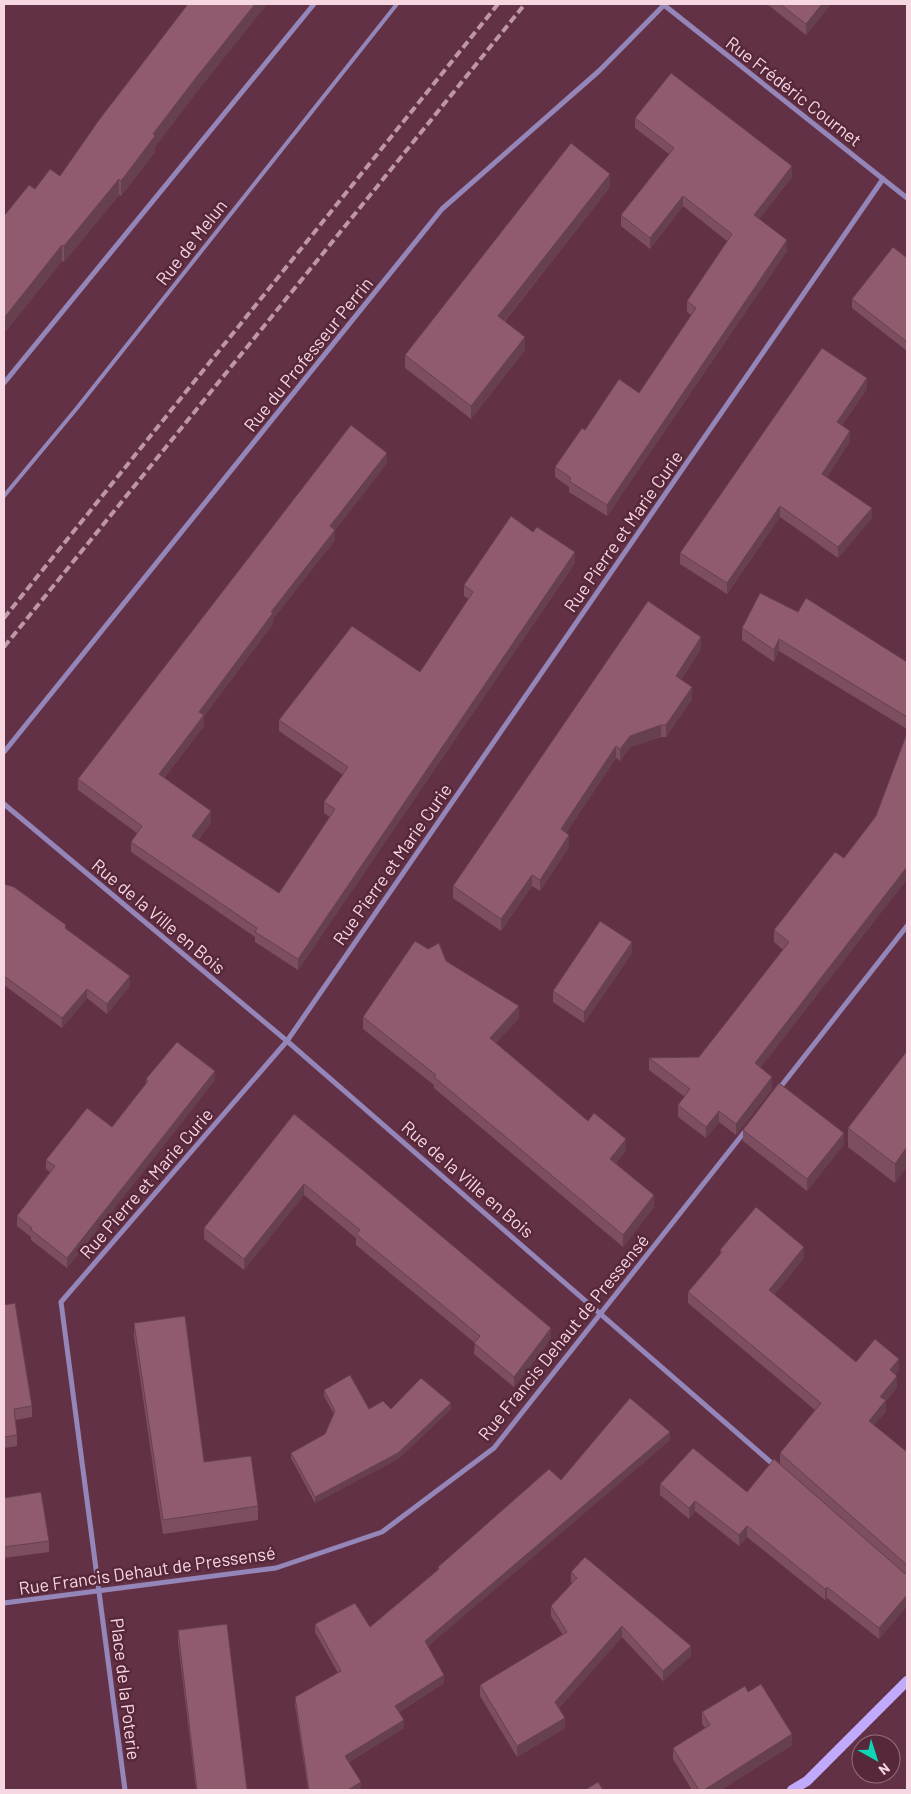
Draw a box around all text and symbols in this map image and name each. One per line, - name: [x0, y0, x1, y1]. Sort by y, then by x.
- street label: Rue Frédéric Cournet: [722, 31, 866, 151]
- street label: Rue de Melun: [151, 195, 231, 289]
- street label: Rue du Professeur Perrin: [239, 272, 377, 436]
- street label: Rue Pierre et Marie Curie: [559, 446, 687, 616]
- street label: Rue Pierre et Marie Curie: [328, 779, 456, 949]
- street label: Rue de la Ville en Bois: [88, 854, 230, 978]
- street label: Rue Pierre et Marie Curie: [75, 1103, 217, 1263]
- street label: Rue de la Ville en Bois: [397, 1116, 539, 1242]
- street label: Rue Francis Dehaut de Pressensé: [473, 1229, 653, 1445]
- street label: Rue Francis Dehaut de Pressensé: [17, 1541, 277, 1599]
- street label: Place de la Poterie: [106, 1617, 146, 1761]
- north arrow: [851, 1734, 901, 1784]
- text: N: [876, 1760, 893, 1779]

